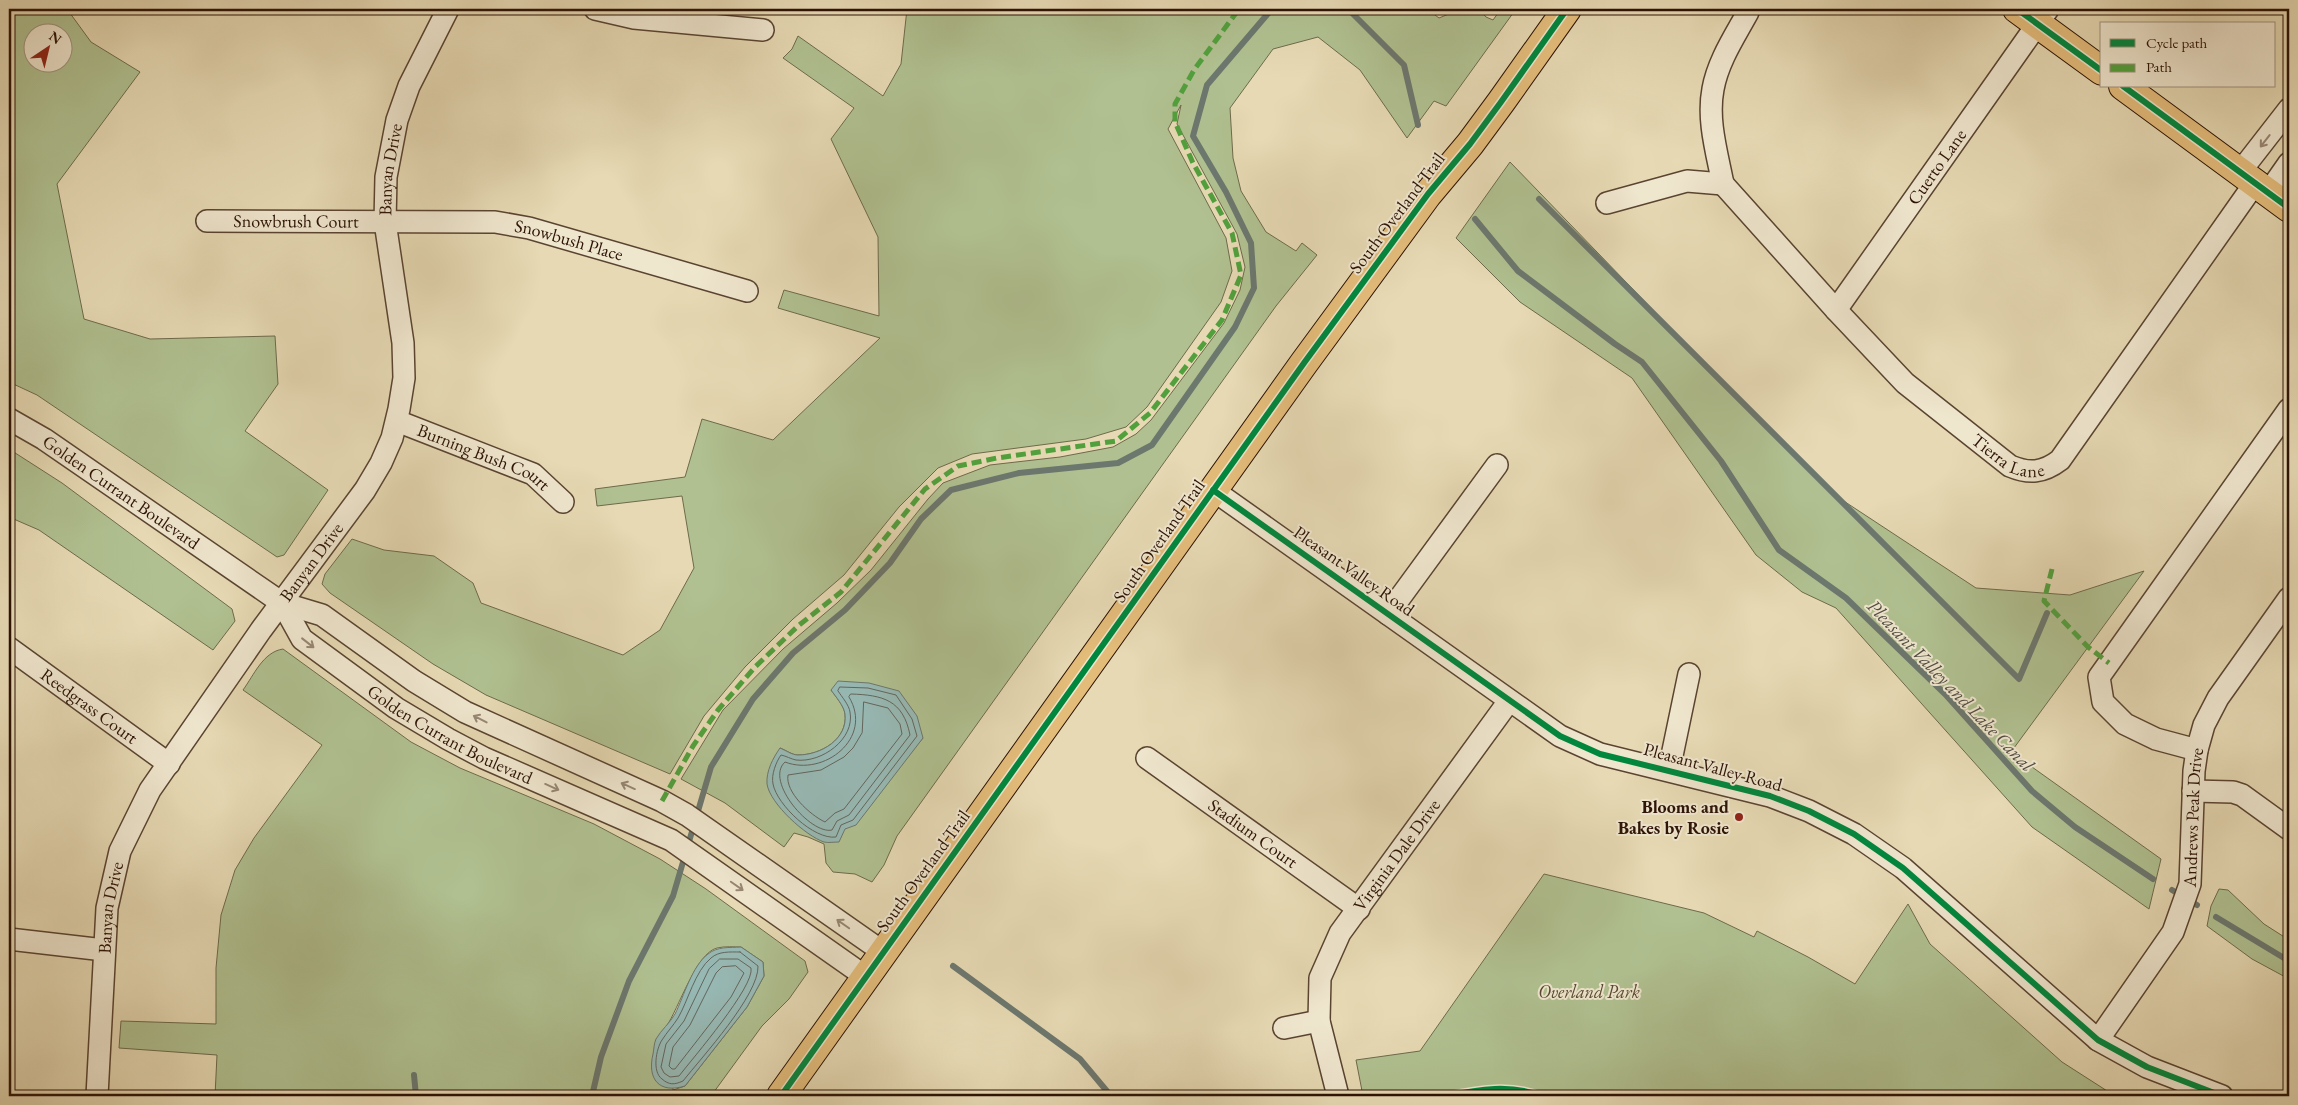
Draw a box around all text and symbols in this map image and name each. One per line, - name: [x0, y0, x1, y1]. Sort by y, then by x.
- north arrow: [22, 22, 72, 72]
- legend: [2100, 22, 2276, 88]
- text: N: [46, 27, 66, 48]
- text: Cycle path: [2146, 33, 2208, 52]
- text: Path: [2146, 57, 2172, 76]
- street label: Banyan Drive: [373, 121, 407, 216]
- street label: Cuerto Lane: [1902, 124, 1971, 209]
- one-way arrow: [2259, 134, 2270, 147]
- street label: South Overland Trail: [1344, 148, 1450, 278]
- street label: Snowbrush Court: [233, 209, 359, 233]
- street label: Snowbush Place: [513, 214, 626, 266]
- street label: Burning Bush Court: [414, 418, 556, 495]
- street label: Tierra Lane: [1967, 428, 2046, 482]
- street label: Golden Currant Boulevard: [38, 430, 205, 554]
- street label: South Overland Trail: [1107, 475, 1210, 607]
- street label: Banyan Drive: [274, 518, 348, 606]
- street label: Pleasant Valley Road: [1289, 520, 1420, 621]
- water label: Pleasant Valley and Lake Canal: [1862, 594, 2040, 777]
- one-way arrow: [301, 638, 314, 649]
- street label: Reedgrass Court: [36, 663, 143, 749]
- street label: Golden Currant Boulevard: [363, 679, 537, 789]
- one-way arrow: [473, 714, 488, 723]
- street label: Pleasant Valley Road: [1641, 737, 1786, 796]
- street label: Andrews Peak Drive: [2178, 746, 2208, 889]
- one-way arrow: [621, 780, 636, 790]
- one-way arrow: [544, 783, 559, 793]
- street label: Stadium Court: [1204, 793, 1303, 873]
- street label: Virginia Dale Drive: [1348, 794, 1445, 915]
- place label: Blooms and Bakes by Rosie: [1618, 795, 1729, 839]
- street label: South Overland Trail: [871, 805, 975, 936]
- marker: Blooms and Bakes by Rosie: [1733, 811, 1745, 823]
- street label: Banyan Drive: [93, 859, 128, 954]
- one-way arrow: [730, 881, 744, 891]
- one-way arrow: [836, 919, 850, 929]
- park label: Overland Park: [1538, 980, 1640, 1003]

